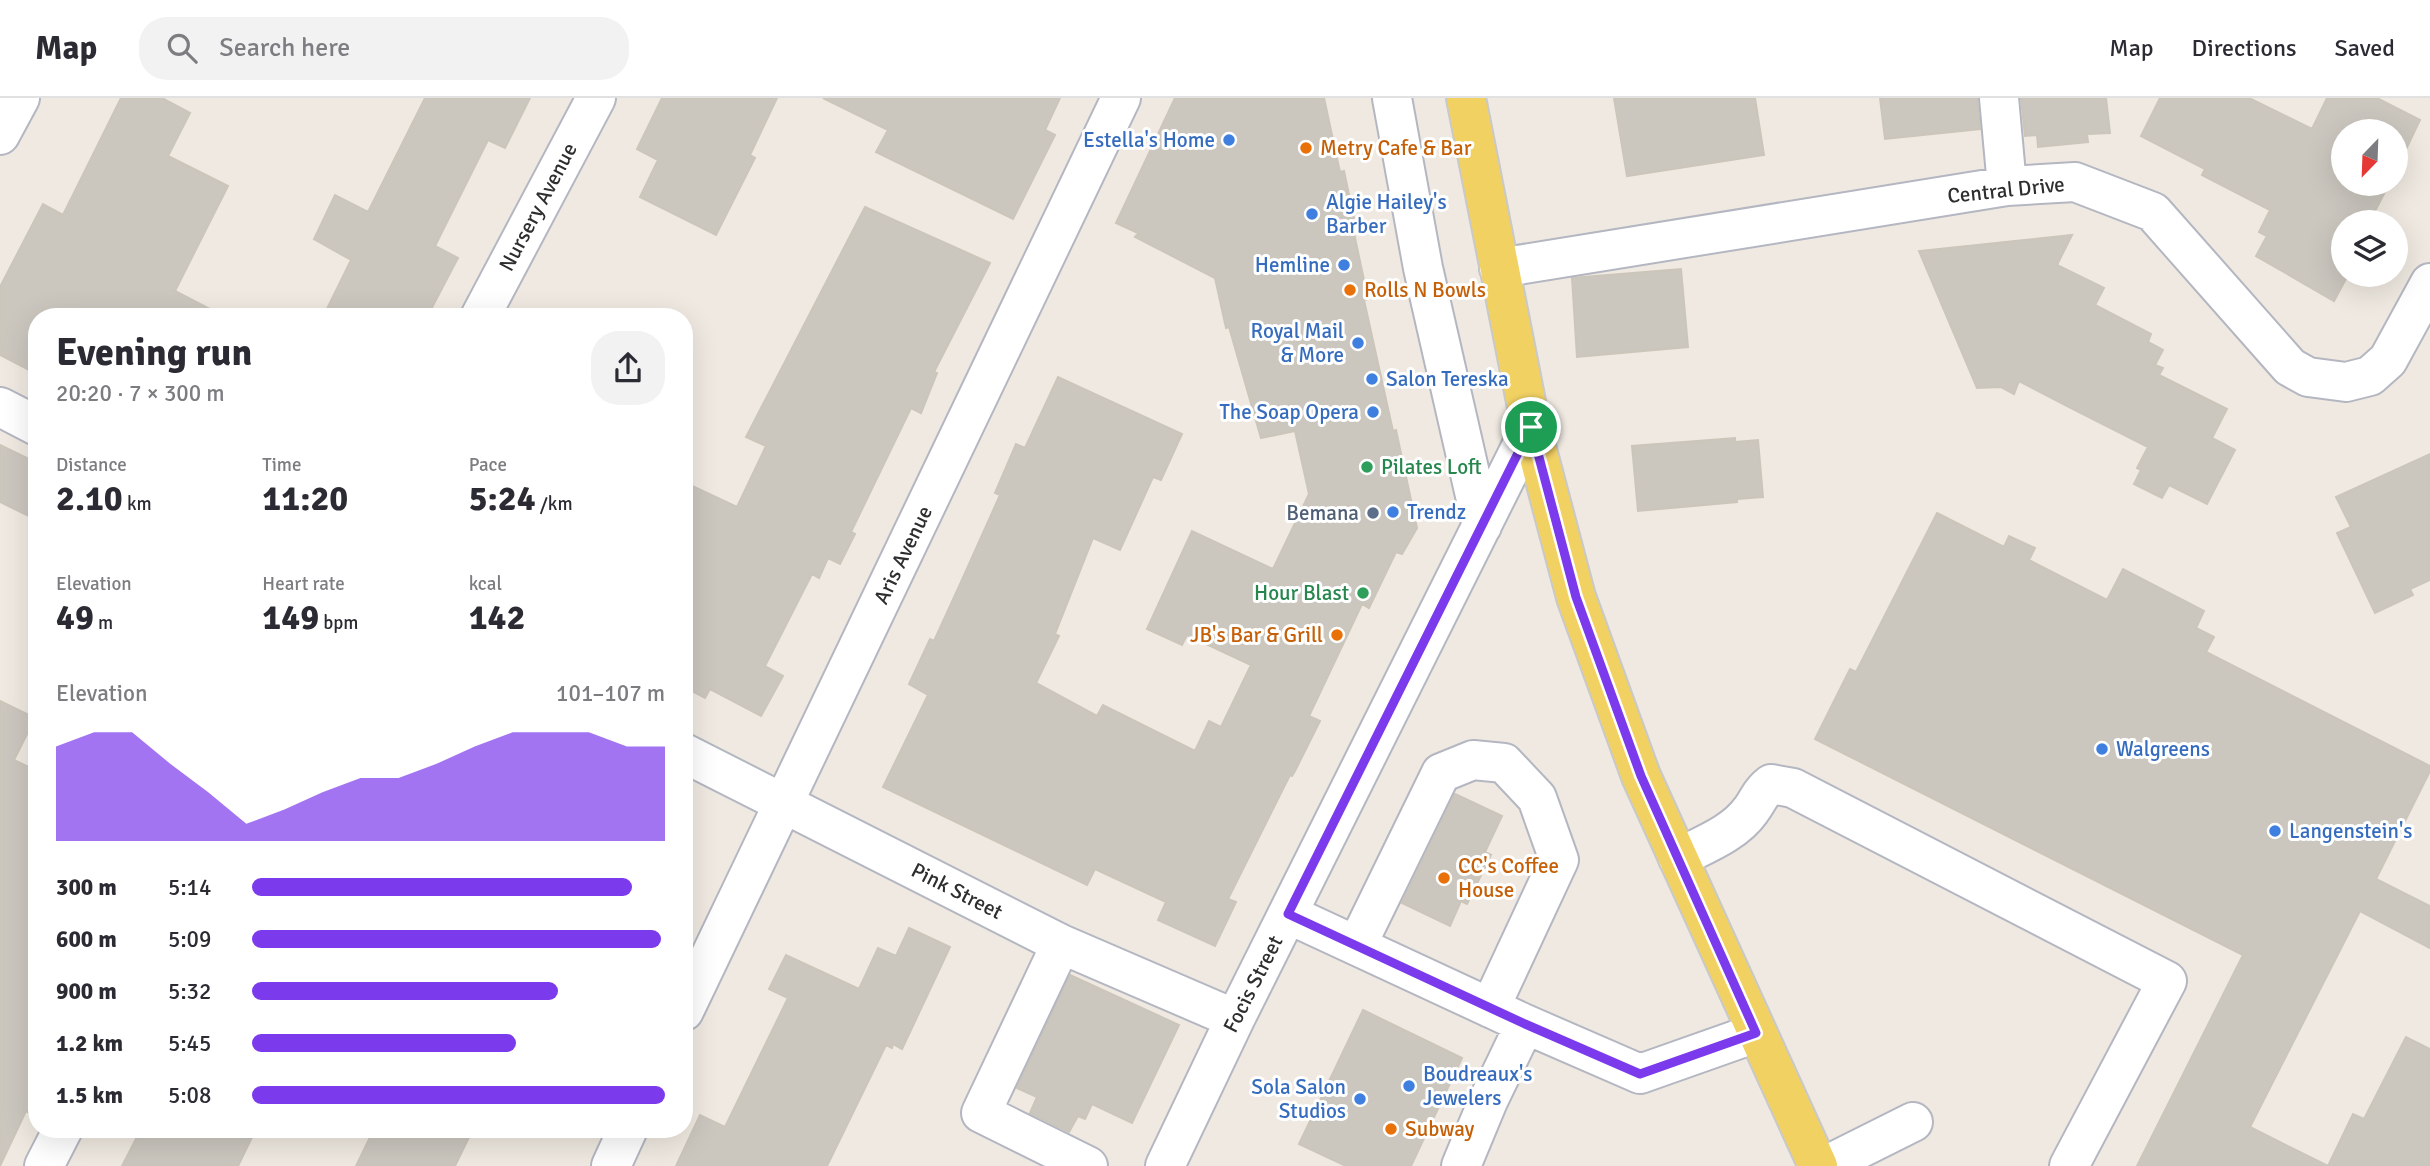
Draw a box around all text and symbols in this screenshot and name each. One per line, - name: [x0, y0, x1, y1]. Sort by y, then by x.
- search box: [139, 17, 629, 80]
- text: Map: [35, 28, 97, 69]
- icon: search: [163, 29, 201, 67]
- text: Search here: [219, 32, 350, 64]
- text: Map: [2109, 33, 2154, 63]
- text: Directions: [2192, 33, 2297, 63]
- text: Saved: [2335, 33, 2395, 63]
- north arrow: [2331, 119, 2408, 196]
- map controls: [2331, 119, 2408, 287]
- place label: Estella's Home: [1083, 127, 1215, 153]
- marker: Estella's Home: [1221, 132, 1237, 148]
- place label: Metry Cafe & Bar: [1320, 135, 1472, 161]
- street label: Nursery Avenue: [493, 138, 583, 276]
- marker: Metry Cafe & Bar: [1298, 140, 1314, 156]
- street label: Central Drive: [1946, 171, 2066, 209]
- place label: Algie Hailey's Barber: [1326, 189, 1447, 239]
- marker: Algie Hailey's Barber: [1304, 206, 1320, 222]
- button: layers: [2331, 210, 2408, 287]
- place label: Hemline: [1255, 252, 1330, 278]
- marker: Hemline: [1336, 257, 1352, 273]
- place label: Rolls N Bowls: [1364, 277, 1486, 303]
- marker: Rolls N Bowls: [1342, 282, 1358, 298]
- place label: Royal Mail & More: [1251, 318, 1344, 368]
- text: Evening run: [56, 329, 252, 376]
- button: share: [591, 331, 665, 405]
- marker: Royal Mail & More: [1350, 335, 1366, 351]
- place label: Salon Tereska: [1386, 366, 1509, 392]
- marker: Salon Tereska: [1364, 371, 1380, 387]
- text: 20:20 · 7 × 300 m: [56, 379, 225, 408]
- pin: [1501, 397, 1561, 457]
- place label: The Soap Opera: [1219, 399, 1359, 425]
- marker: The Soap Opera: [1365, 404, 1381, 420]
- icon: arrive: [1512, 408, 1550, 446]
- text: Distance: [56, 453, 127, 477]
- text: Time: [262, 453, 301, 477]
- text: Pace: [469, 453, 507, 477]
- place label: Pilates Loft: [1381, 454, 1482, 480]
- marker: Pilates Loft: [1359, 459, 1375, 475]
- text: 2.10: [56, 477, 123, 520]
- text: 11:20: [262, 477, 348, 520]
- text: 5:24: [469, 477, 536, 520]
- text: km: [123, 492, 152, 516]
- text: /km: [536, 492, 573, 516]
- place label: Trendz: [1407, 499, 1466, 525]
- place label: Bemana: [1286, 500, 1359, 526]
- street label: Aris Avenue: [868, 502, 938, 608]
- marker: Trendz: [1385, 504, 1401, 520]
- marker: Bemana: [1365, 505, 1381, 521]
- text: Elevation: [56, 572, 132, 596]
- text: Heart rate: [262, 572, 345, 596]
- text: kcal: [469, 572, 502, 596]
- place label: Hour Blast: [1254, 580, 1349, 606]
- marker: Hour Blast: [1355, 585, 1371, 601]
- text: 49: [56, 596, 94, 639]
- text: 149: [262, 596, 319, 639]
- text: 142: [469, 596, 525, 639]
- text: m: [94, 611, 113, 635]
- text: bpm: [319, 611, 358, 635]
- place label: JB's Bar & Grill: [1190, 622, 1323, 648]
- marker: JB's Bar & Grill: [1329, 627, 1345, 643]
- text: Elevation: [56, 679, 148, 708]
- text: 101–107 m: [556, 679, 665, 708]
- place label: Walgreens: [2116, 736, 2210, 762]
- marker: Walgreens: [2094, 741, 2110, 757]
- place label: Langenstein's: [2289, 818, 2412, 844]
- marker: Langenstein's: [2267, 823, 2283, 839]
- place label: CC's Coffee House: [1458, 853, 1559, 903]
- street label: Pink Street: [907, 857, 1007, 925]
- marker: CC's Coffee House: [1436, 870, 1452, 886]
- text: 300 m: [56, 873, 117, 902]
- text: 5:14: [168, 873, 211, 902]
- text: 600 m: [56, 925, 117, 954]
- text: 5:09: [168, 925, 211, 954]
- street label: Focis Street: [1217, 931, 1289, 1037]
- text: 900 m: [56, 977, 117, 1006]
- text: 5:32: [168, 977, 211, 1006]
- text: 1.2 km: [56, 1029, 123, 1058]
- text: 5:45: [168, 1029, 211, 1058]
- place label: Boudreaux's Jewelers: [1423, 1061, 1532, 1111]
- place label: Sola Salon Studios: [1251, 1074, 1346, 1124]
- marker: Boudreaux's Jewelers: [1401, 1078, 1417, 1094]
- text: 1.5 km: [56, 1081, 123, 1110]
- text: 5:08: [168, 1081, 211, 1110]
- marker: Sola Salon Studios: [1352, 1091, 1368, 1107]
- place label: Subway: [1405, 1116, 1475, 1142]
- marker: Subway: [1383, 1121, 1399, 1137]

